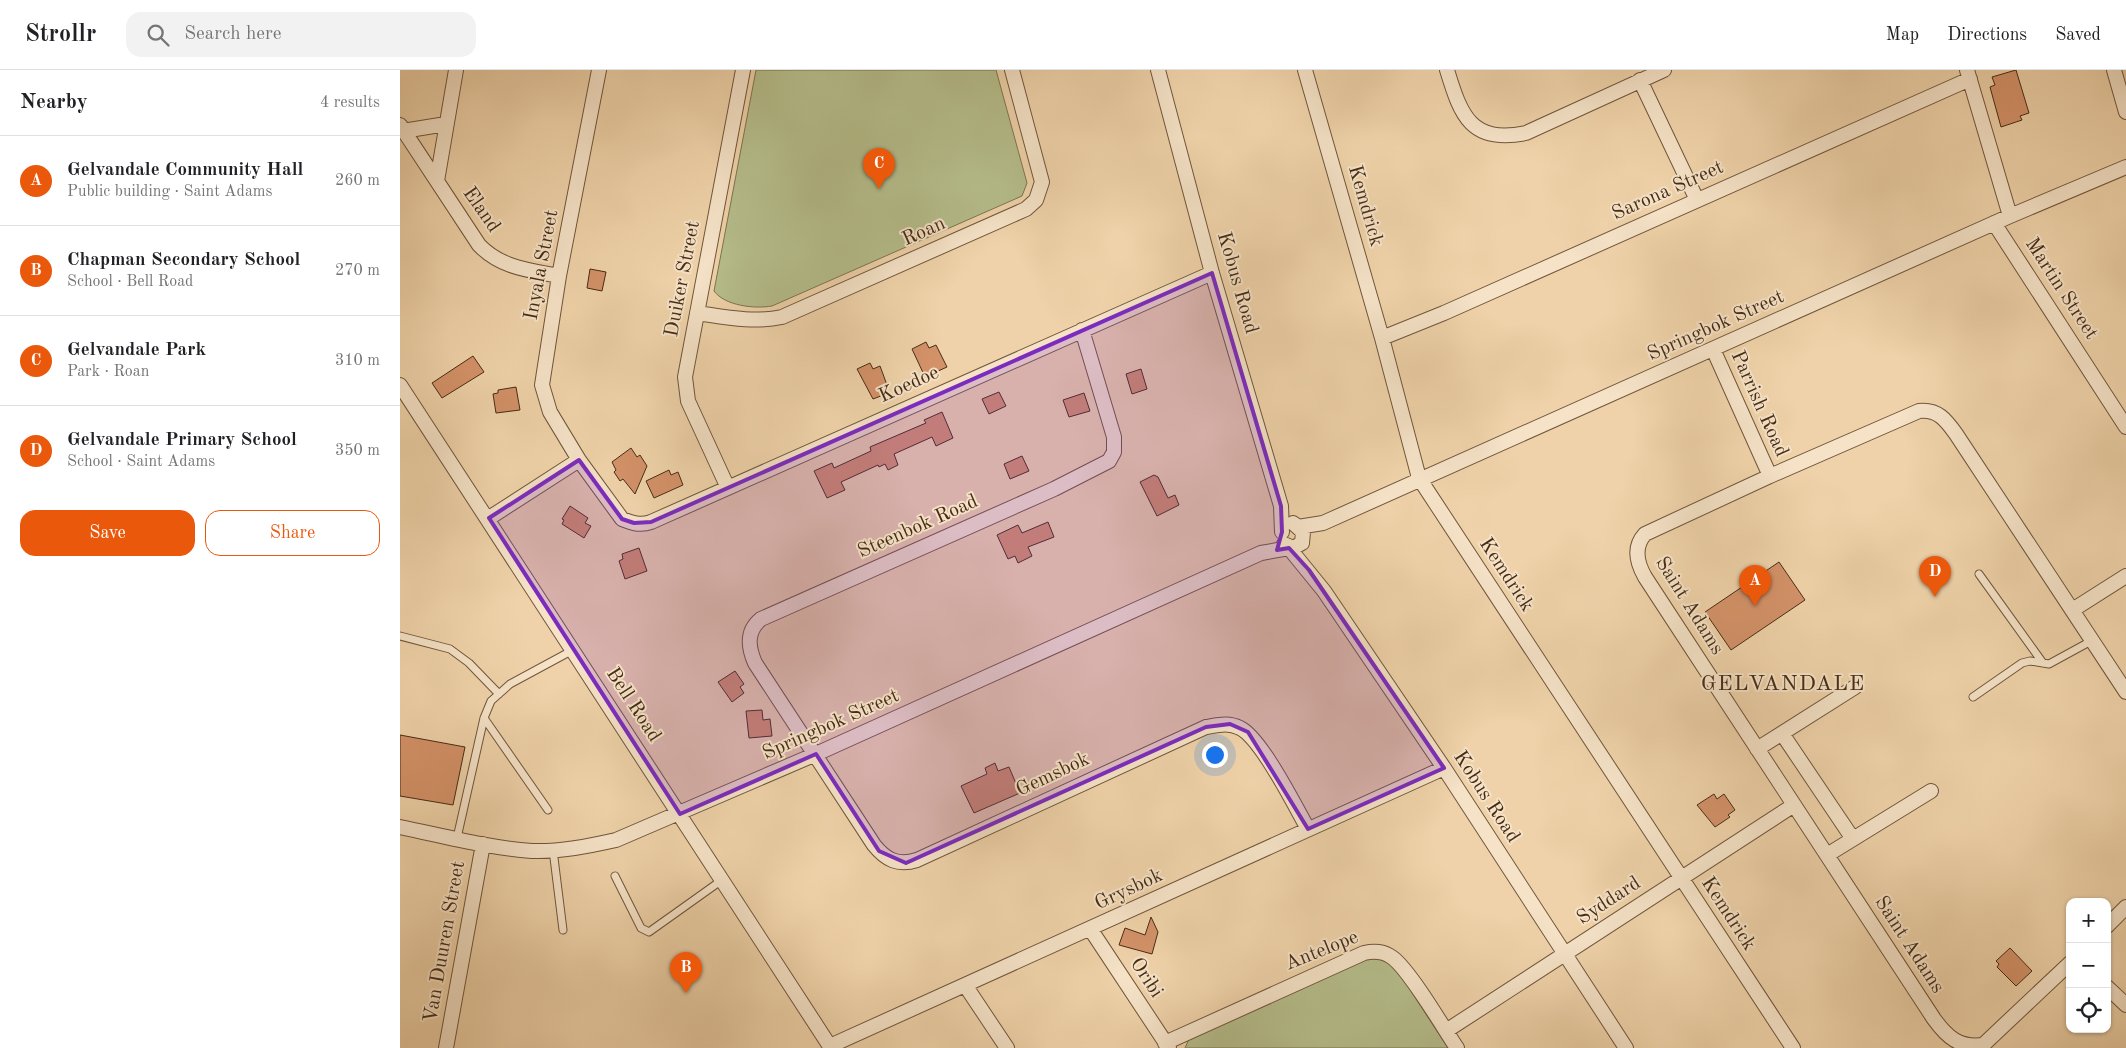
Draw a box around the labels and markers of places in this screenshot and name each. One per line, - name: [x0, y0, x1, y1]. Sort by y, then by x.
- pin: C: [863, 148, 895, 189]
- pin: D: [1919, 556, 1951, 597]
- pin: A: [1739, 565, 1771, 606]
- pin: B: [670, 952, 702, 993]

